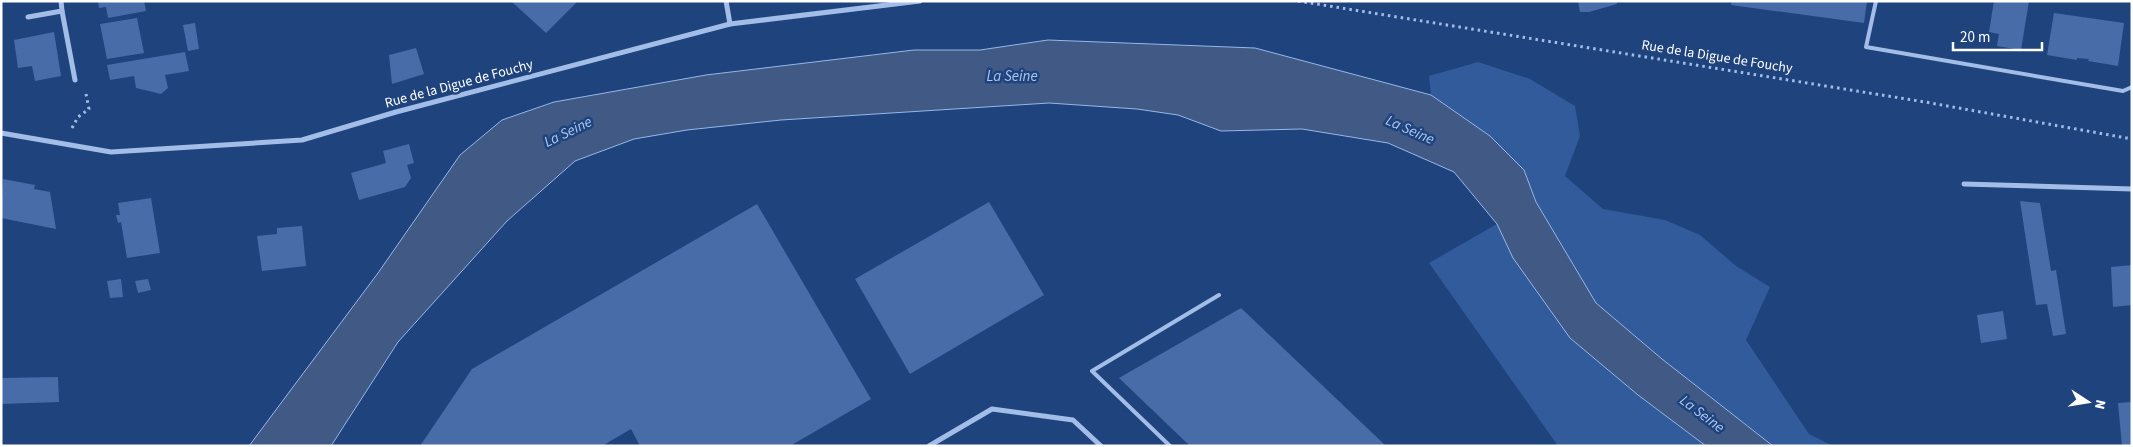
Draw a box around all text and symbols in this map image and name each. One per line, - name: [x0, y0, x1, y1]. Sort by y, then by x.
- scale bar: [1953, 20, 2042, 52]
- text: 20 m: [1960, 27, 1990, 48]
- street label: Rue de la Digue de Fouchy: [1640, 35, 1794, 79]
- street label: Rue de la Digue de Fouchy: [383, 54, 536, 113]
- water label: La Seine: [986, 66, 1038, 87]
- water label: La Seine: [1382, 110, 1438, 150]
- water label: La Seine: [540, 111, 596, 153]
- north arrow: [2063, 377, 2113, 427]
- water label: La Seine: [1675, 390, 1729, 438]
- text: N: [2089, 398, 2110, 411]

